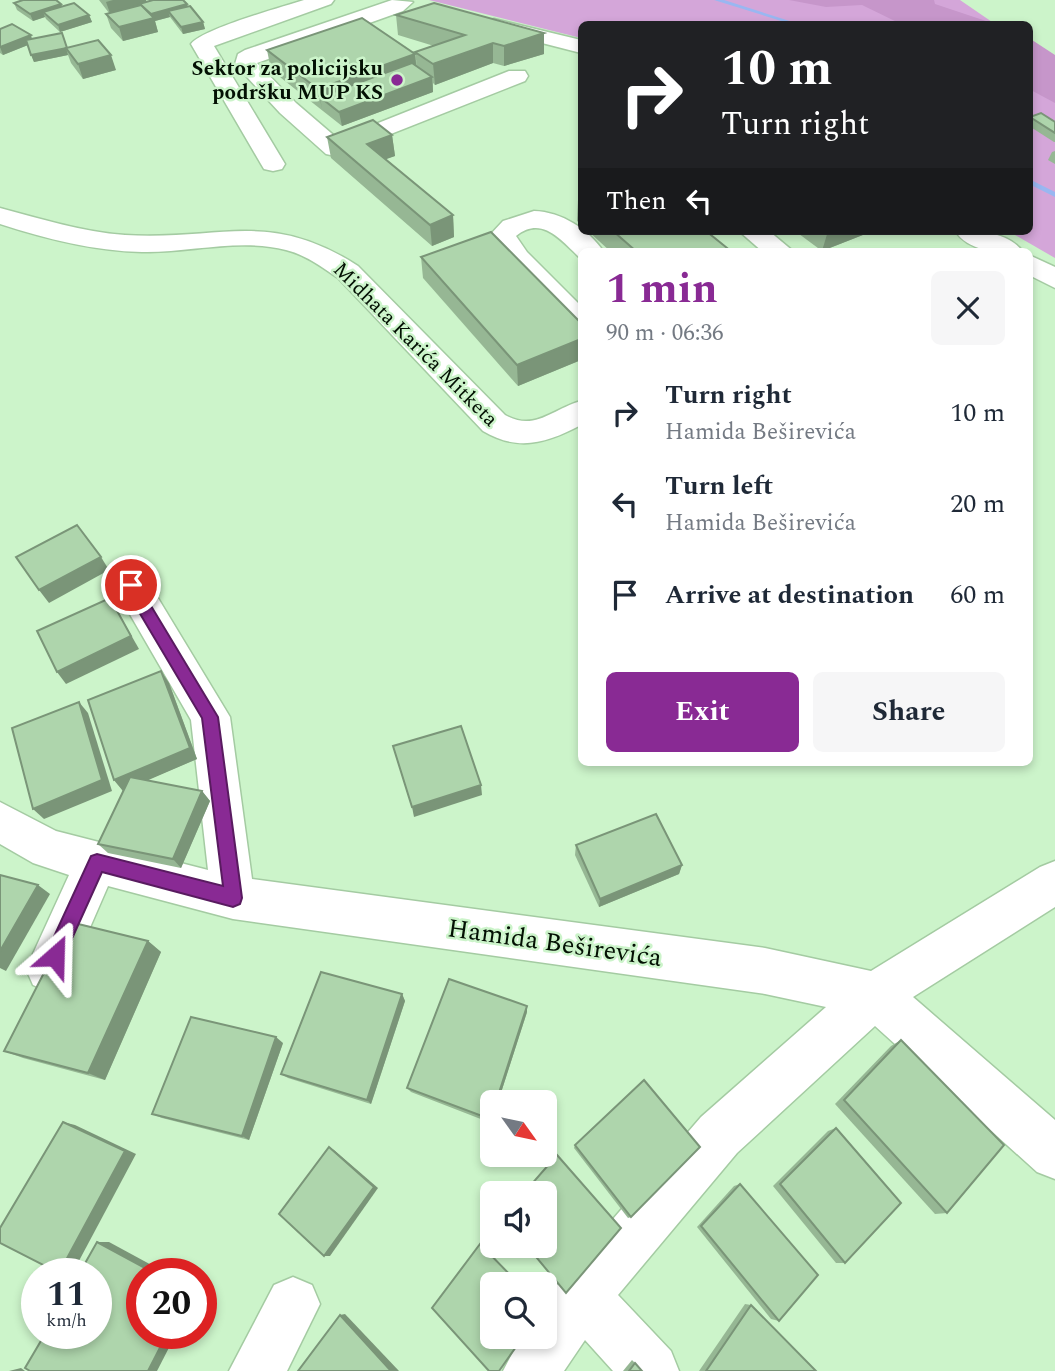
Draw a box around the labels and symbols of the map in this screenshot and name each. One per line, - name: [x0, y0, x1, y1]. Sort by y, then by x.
- place label: Sektor za policijsku podršku MUP KS: [191, 53, 384, 109]
- marker: Sektor za policijsku podršku MUP KS: [389, 72, 405, 88]
- street label: Midhata Karića Mitketa: [325, 255, 506, 435]
- pin: [101, 555, 161, 615]
- street label: Hamida Beširevića: [445, 908, 665, 978]
- position arrow: [18, 919, 92, 993]
- north arrow: [480, 1090, 556, 1167]
- speed limit sign: 20: [126, 1258, 217, 1349]

